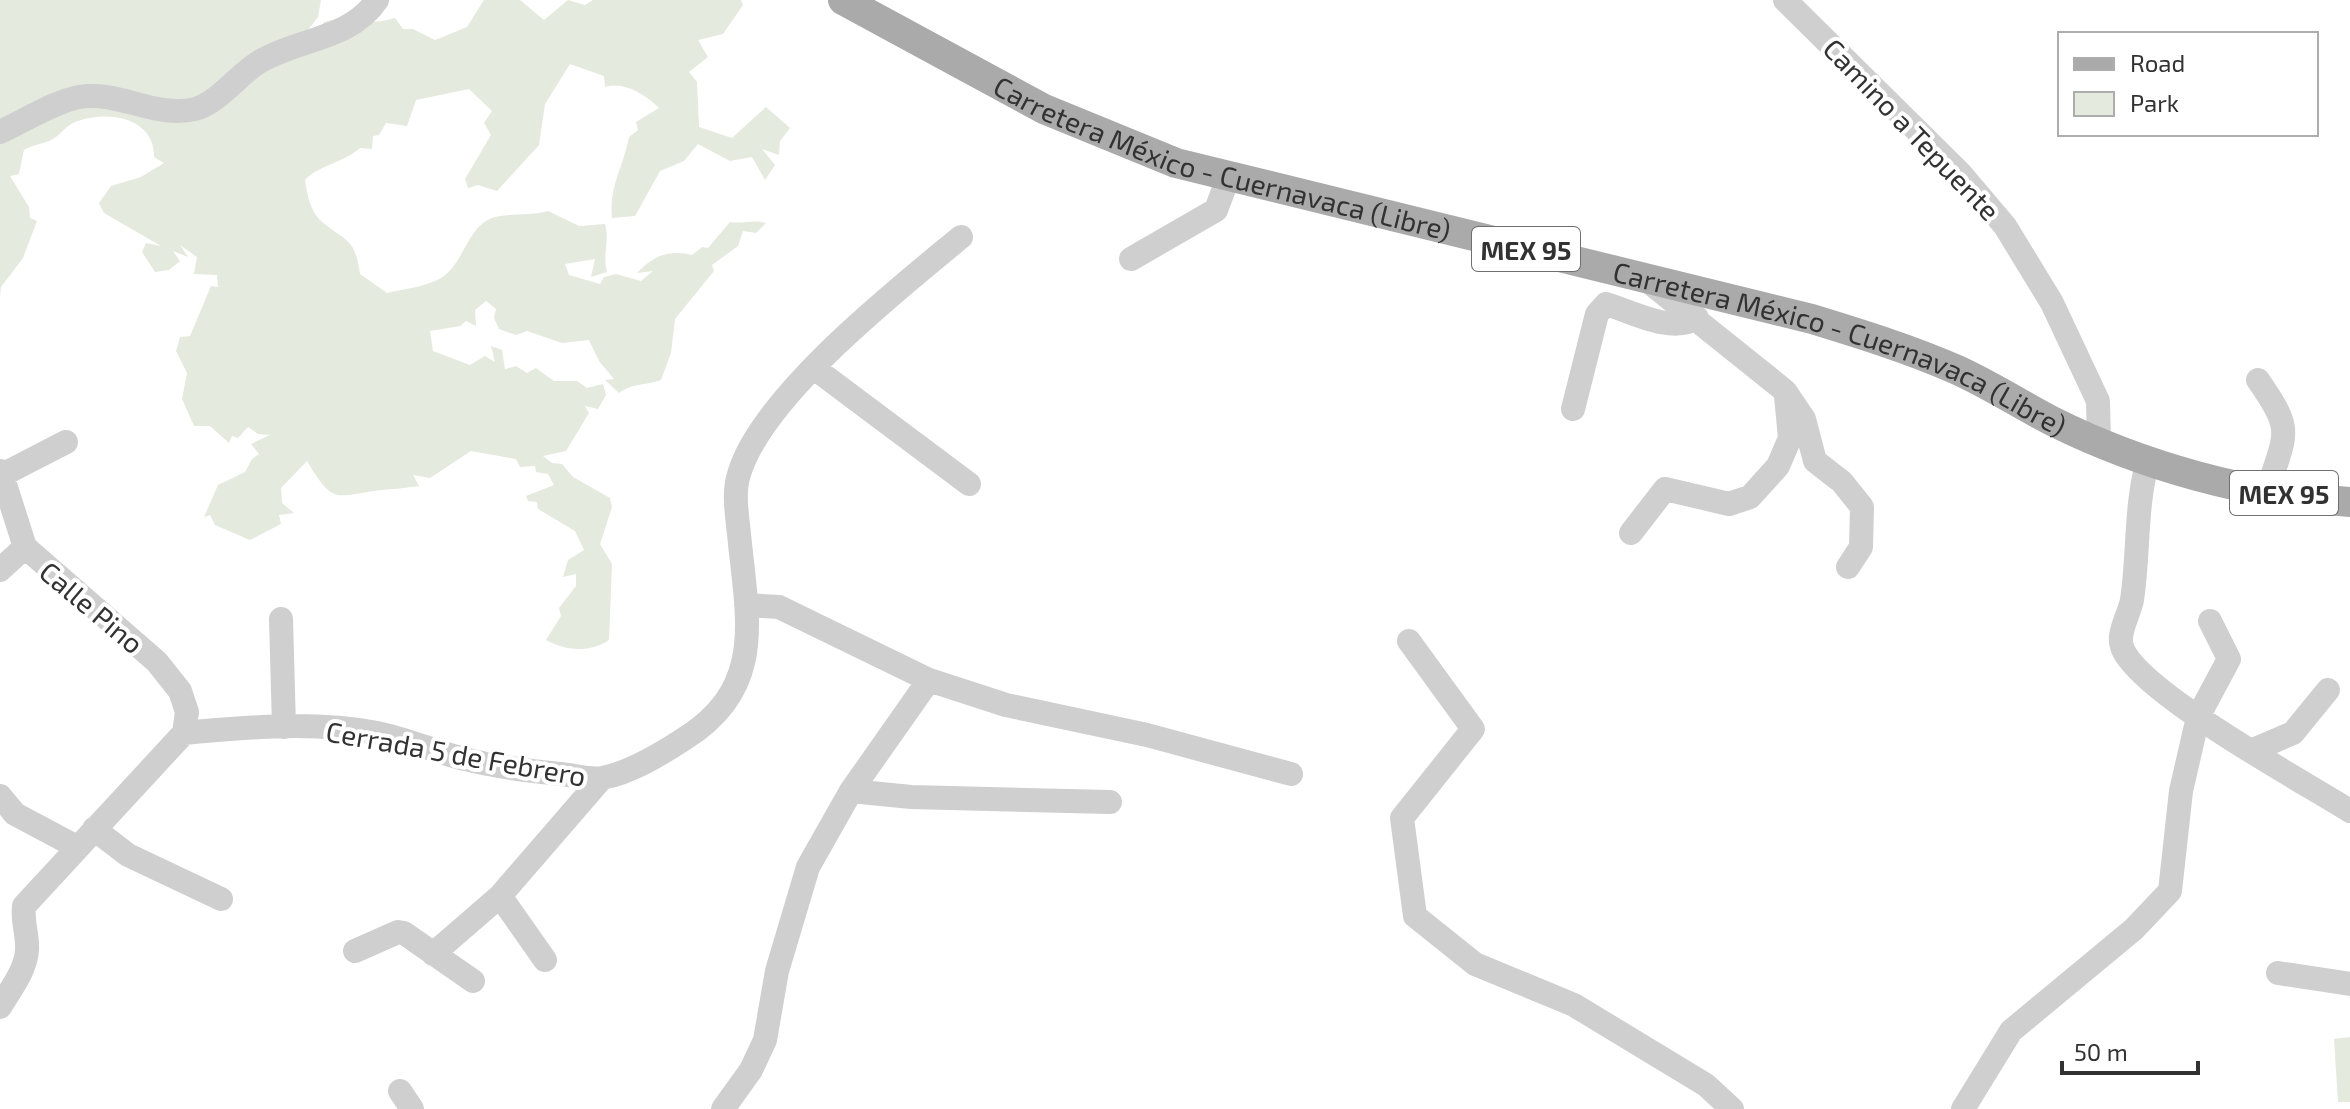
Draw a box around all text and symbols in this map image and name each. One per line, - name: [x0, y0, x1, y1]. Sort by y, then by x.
- street label: Camino a Tepuente: [1817, 31, 2007, 227]
- legend: [2058, 32, 2318, 136]
- text: Road: [2130, 48, 2185, 77]
- street label: Carretera México - Cuernavaca (Libre): [988, 68, 1454, 247]
- text: Park: [2130, 88, 2179, 117]
- road number: MEX 95: [1472, 227, 1580, 271]
- street label: Carretera México - Cuernavaca (Libre): [1610, 254, 2072, 442]
- road number: MEX 95: [2230, 471, 2338, 515]
- street label: Calle Pino: [33, 554, 151, 660]
- street label: Cerrada 5 de Febrero: [323, 713, 589, 793]
- scale bar: [2062, 1025, 2198, 1075]
- text: 50 m: [2074, 1037, 2128, 1066]

